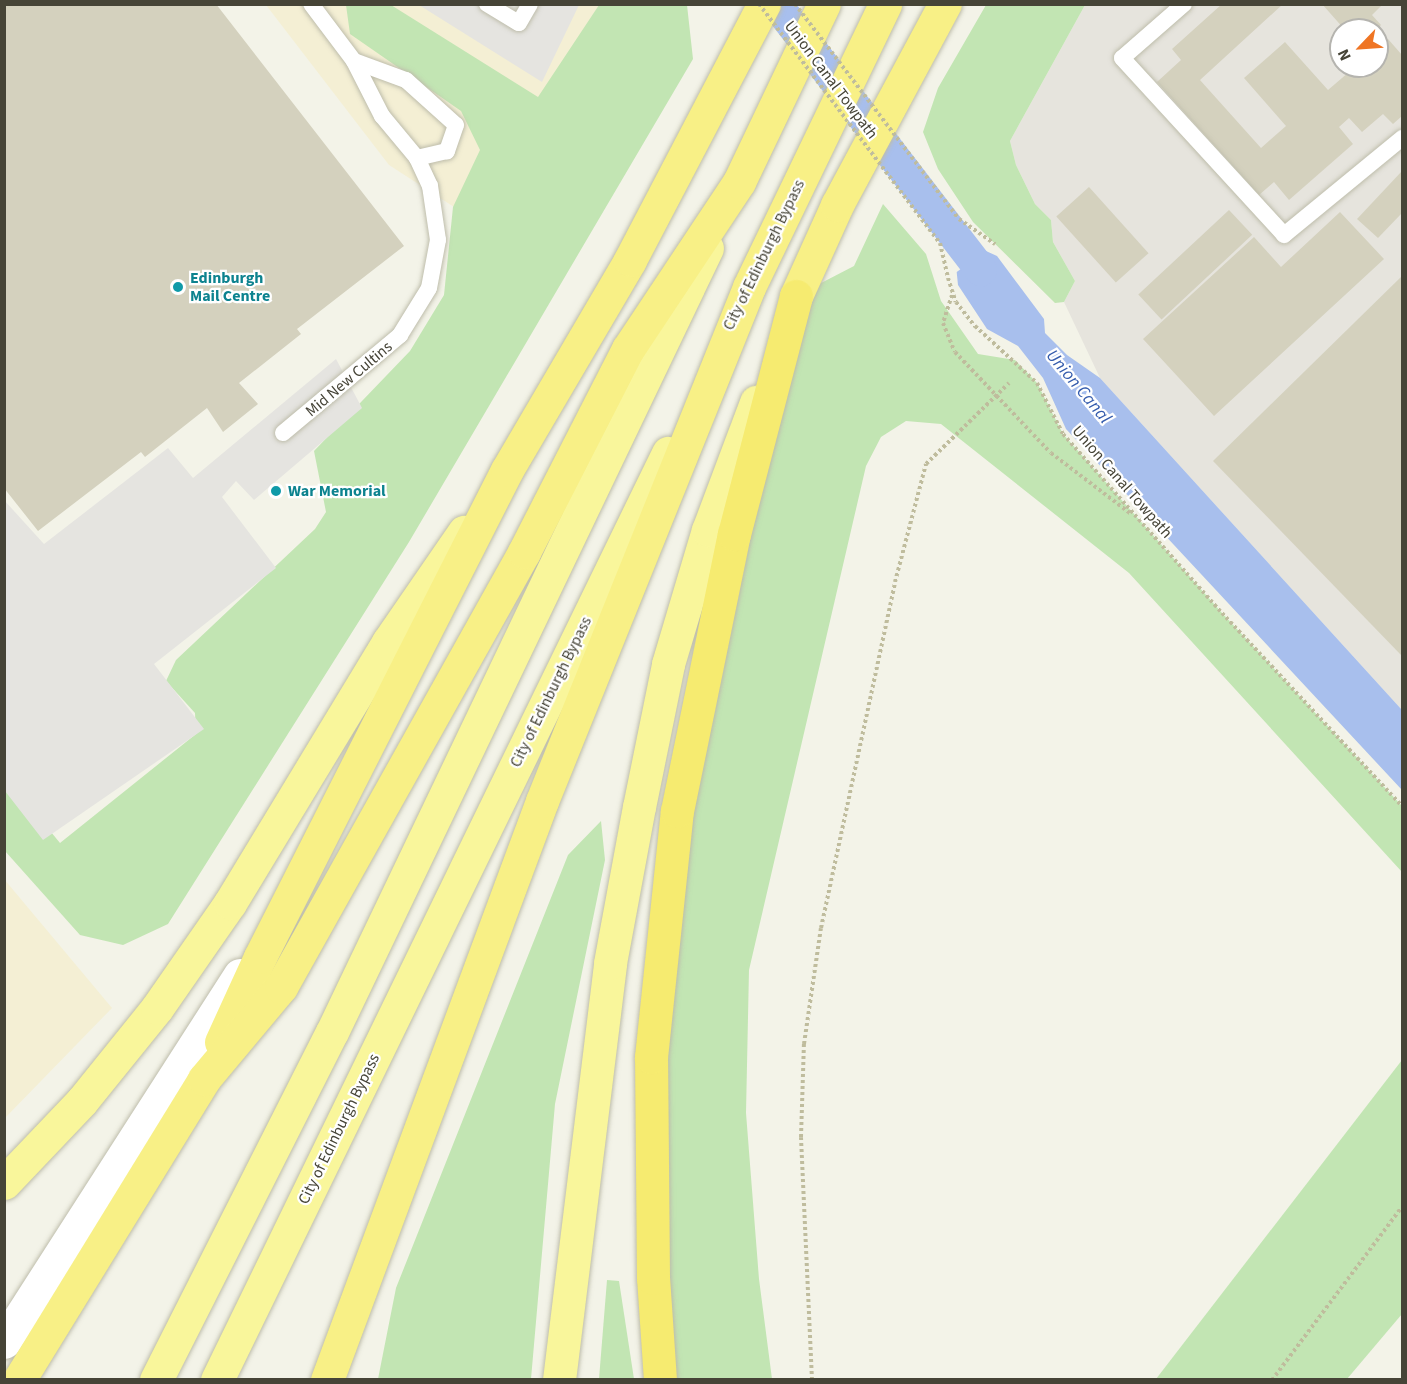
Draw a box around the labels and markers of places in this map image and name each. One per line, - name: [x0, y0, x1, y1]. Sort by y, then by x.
- place label: Edinburgh Mail Centre: [190, 268, 270, 306]
- marker: Edinburgh Mail Centre: [171, 280, 185, 294]
- place label: War Memorial: [288, 481, 386, 501]
- marker: War Memorial: [269, 484, 283, 498]

